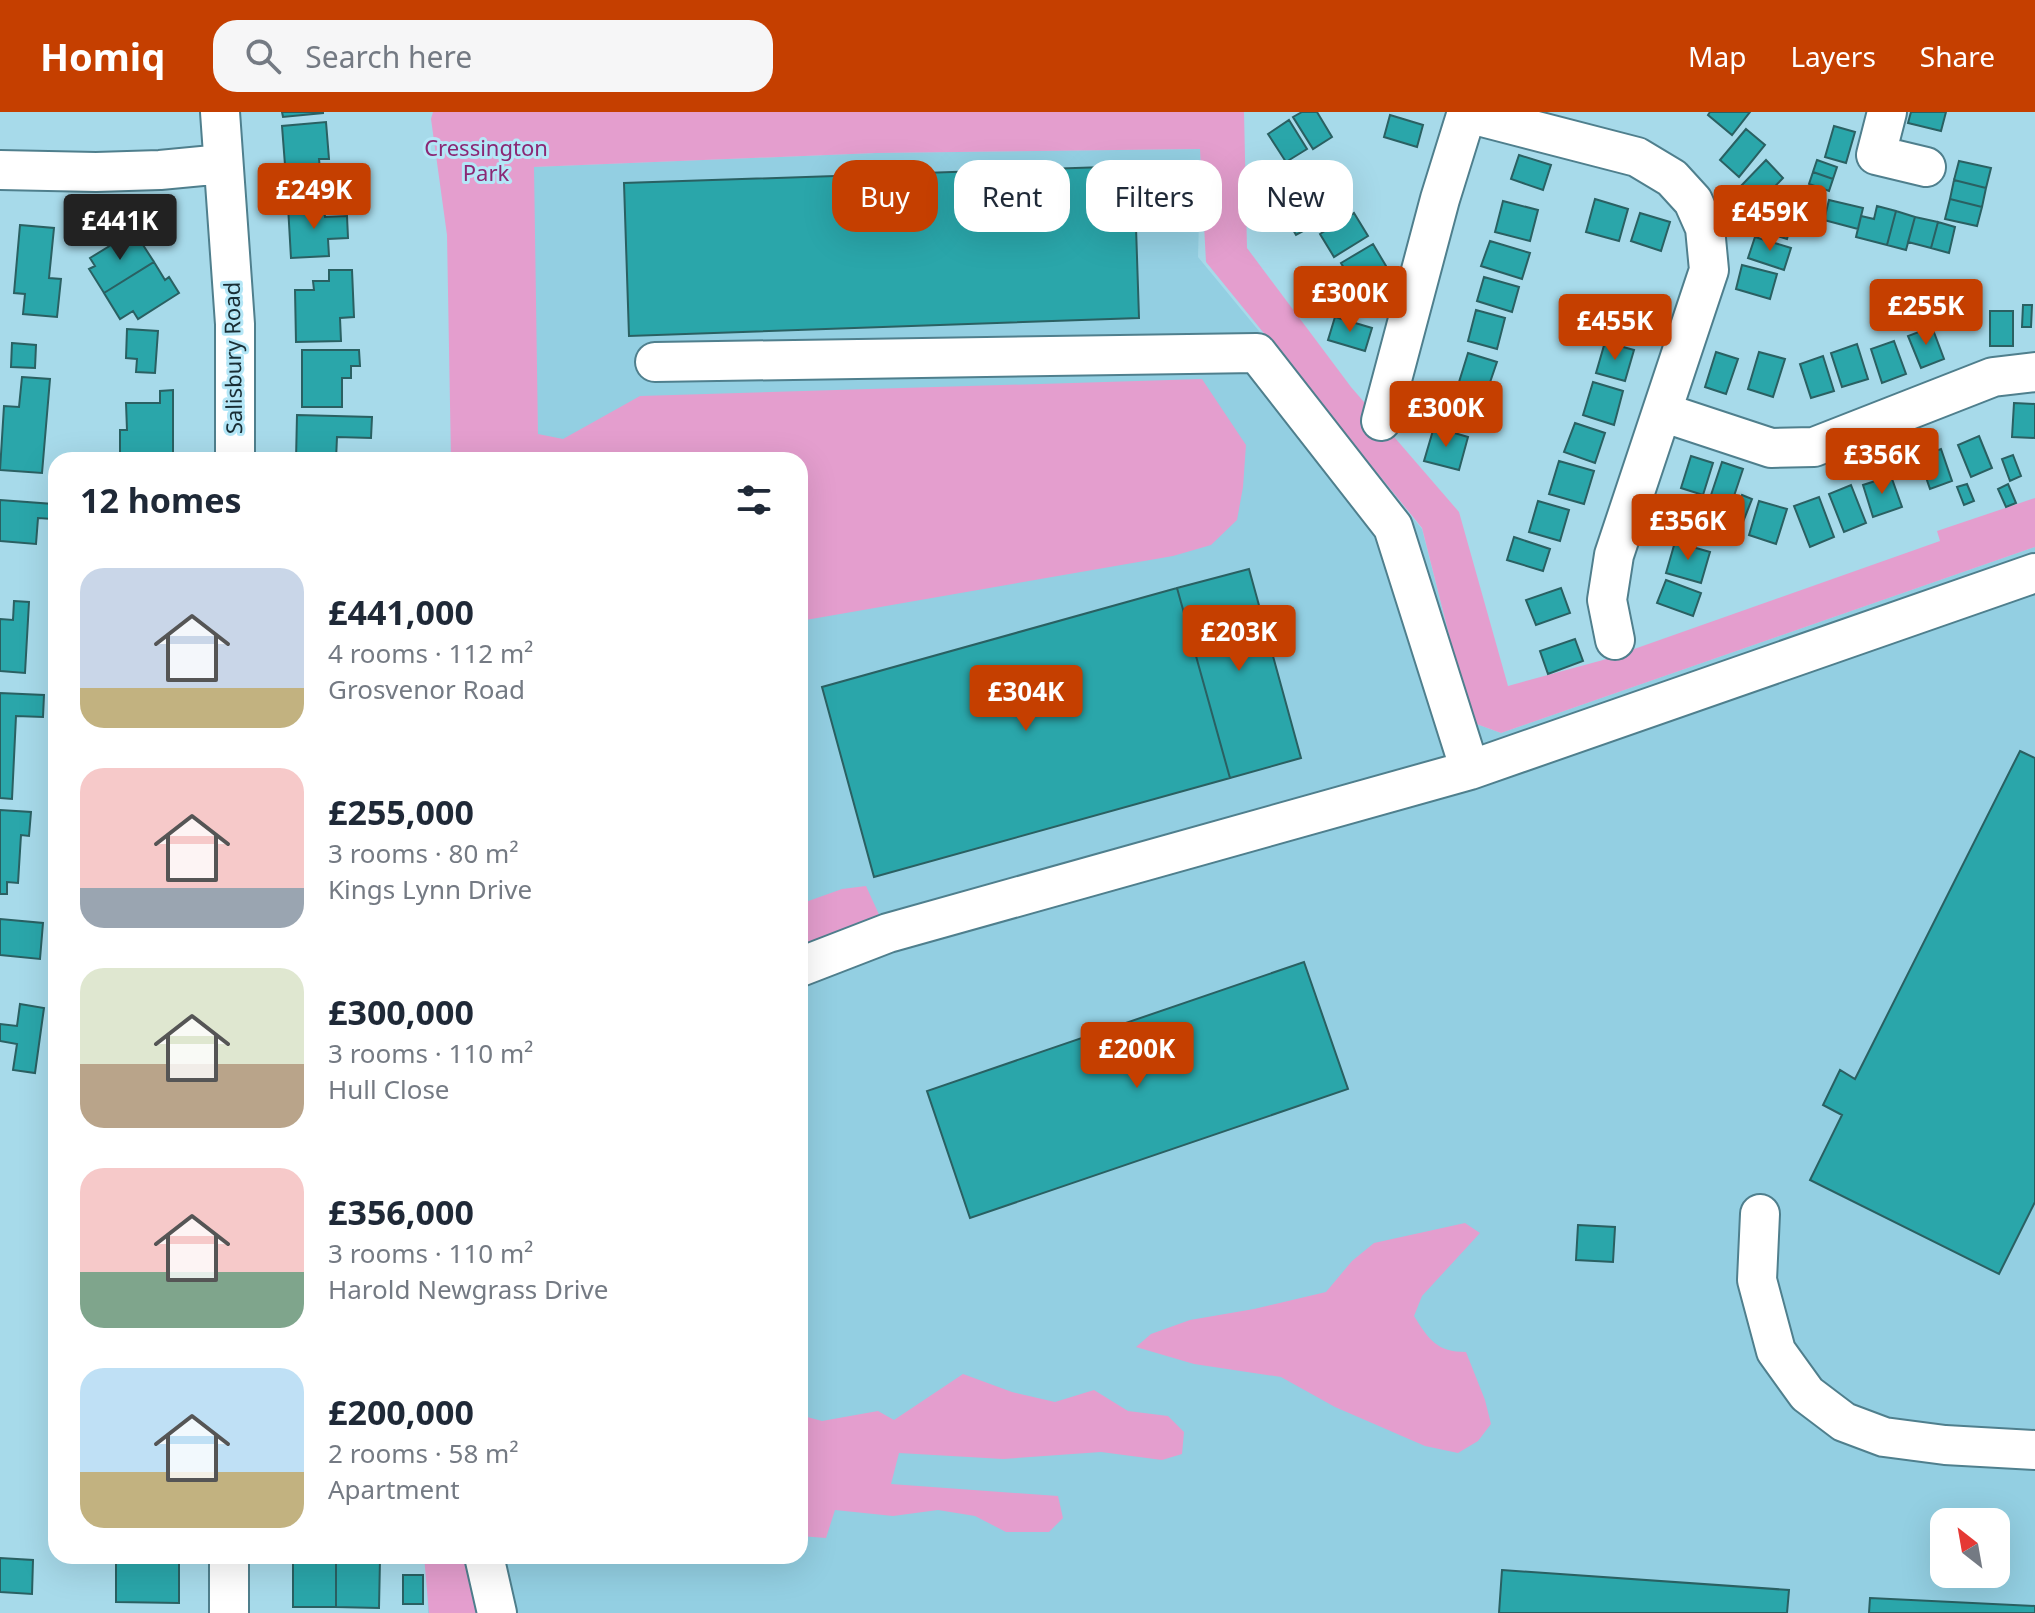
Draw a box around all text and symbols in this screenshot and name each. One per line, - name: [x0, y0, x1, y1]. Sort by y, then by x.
- search box: [213, 20, 773, 92]
- text: Homiq: [40, 30, 165, 82]
- icon: search: [241, 34, 285, 78]
- text: Search here: [305, 36, 472, 77]
- text: Map: [1688, 37, 1746, 75]
- text: Layers: [1790, 37, 1876, 75]
- text: Share: [1920, 37, 1995, 75]
- park label: Cressington Park: [424, 132, 548, 187]
- chip: Buy: [832, 160, 938, 232]
- chip: Rent: [954, 160, 1070, 232]
- chip: Filters: [1086, 160, 1222, 232]
- chip: New: [1238, 160, 1353, 232]
- pin: £249K: [258, 163, 370, 231]
- text: £249K: [276, 171, 352, 207]
- pin: £459K: [1714, 185, 1826, 253]
- text: £459K: [1732, 193, 1808, 229]
- pin: £441K: [64, 194, 176, 262]
- text: £441K: [82, 202, 158, 238]
- pin: £300K: [1294, 266, 1406, 334]
- text: £300K: [1312, 274, 1388, 310]
- pin: £255K: [1870, 279, 1982, 347]
- street label: Salisbury Road: [216, 282, 248, 434]
- text: £255K: [1888, 287, 1964, 323]
- pin: £455K: [1559, 294, 1671, 362]
- text: £455K: [1577, 302, 1653, 338]
- pin: £300K: [1390, 381, 1502, 449]
- text: £300K: [1408, 389, 1484, 425]
- pin: £356K: [1826, 428, 1938, 496]
- text: £356K: [1844, 436, 1920, 472]
- text: 12 homes: [80, 477, 242, 523]
- icon: filters: [732, 478, 776, 522]
- pin: £356K: [1632, 494, 1744, 562]
- text: £356K: [1650, 502, 1726, 538]
- text: £441,000: [328, 589, 474, 635]
- icon: home: [144, 600, 240, 696]
- pin: £203K: [1183, 605, 1295, 673]
- text: £203K: [1201, 613, 1277, 649]
- text: 4 rooms · 112 m²: [328, 635, 533, 671]
- pin: £304K: [970, 665, 1082, 733]
- text: Grosvenor Road: [328, 671, 525, 707]
- text: £304K: [988, 673, 1064, 709]
- text: £255,000: [328, 789, 474, 835]
- icon: home: [144, 800, 240, 896]
- text: 3 rooms · 80 m²: [328, 835, 518, 871]
- text: Kings Lynn Drive: [328, 871, 532, 907]
- text: £300,000: [328, 989, 474, 1035]
- icon: home: [144, 1000, 240, 1096]
- pin: £200K: [1081, 1022, 1193, 1090]
- text: £200K: [1099, 1030, 1175, 1066]
- text: 3 rooms · 110 m²: [328, 1035, 533, 1071]
- text: Hull Close: [328, 1071, 450, 1107]
- text: £356,000: [328, 1189, 474, 1235]
- icon: home: [144, 1200, 240, 1296]
- text: 3 rooms · 110 m²: [328, 1235, 533, 1271]
- text: Harold Newgrass Drive: [328, 1271, 608, 1307]
- text: £200,000: [328, 1389, 474, 1435]
- icon: home: [144, 1400, 240, 1496]
- text: 2 rooms · 58 m²: [328, 1435, 518, 1471]
- text: Apartment: [328, 1471, 460, 1507]
- north arrow: [1930, 1508, 2010, 1588]
- map controls: [1930, 1508, 2010, 1588]

